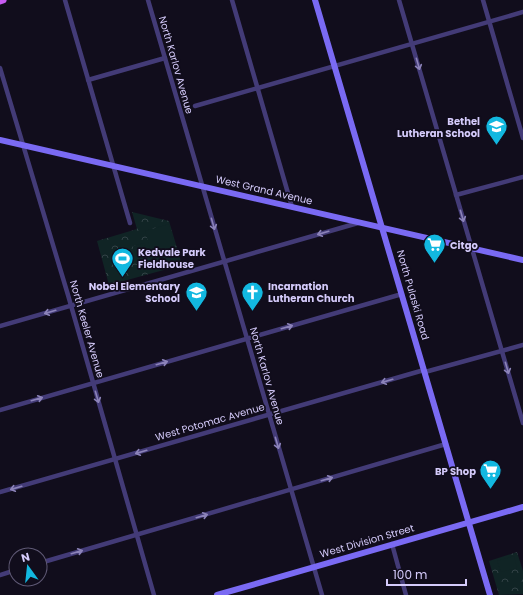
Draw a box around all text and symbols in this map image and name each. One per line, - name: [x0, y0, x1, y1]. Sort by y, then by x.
- street label: North Karlov Avenue: [155, 14, 197, 116]
- one-way arrow: [415, 58, 422, 71]
- place label: Bethel Lutheran School: [397, 114, 480, 141]
- school or university icon: Bethel Lutheran School: [483, 114, 509, 147]
- street label: West Grand Avenue: [214, 172, 314, 208]
- one-way arrow: [459, 209, 466, 222]
- one-way arrow: [210, 217, 217, 230]
- one-way arrow: [316, 230, 329, 237]
- supermarket icon: Citgo: [421, 232, 447, 265]
- place label: Citgo: [450, 238, 478, 253]
- sports icon: Kedvale Park Fieldhouse: [109, 245, 135, 278]
- place label: Kedvale Park Fieldhouse: [138, 245, 207, 272]
- street label: North Pulaski Road: [393, 248, 433, 342]
- street label: North Keeler Avenue: [66, 278, 108, 380]
- place label: Nobel Elementary School: [89, 279, 181, 306]
- school or university icon: Nobel Elementary School: [183, 279, 209, 312]
- church icon: Incarnation Lutheran Church: [240, 279, 266, 312]
- place label: Incarnation Lutheran Church: [268, 279, 355, 306]
- one-way arrow: [43, 309, 56, 316]
- one-way arrow: [280, 323, 293, 330]
- street label: North Karlov Avenue: [246, 325, 288, 427]
- one-way arrow: [156, 359, 169, 366]
- one-way arrow: [504, 361, 511, 374]
- one-way arrow: [381, 377, 394, 385]
- one-way arrow: [94, 391, 101, 404]
- one-way arrow: [31, 395, 44, 402]
- street label: West Potomac Avenue: [154, 399, 266, 445]
- one-way arrow: [274, 436, 281, 449]
- one-way arrow: [135, 449, 148, 456]
- supermarket icon: BP Shop: [478, 458, 504, 491]
- place label: BP Shop: [435, 464, 476, 479]
- one-way arrow: [320, 475, 333, 482]
- one-way arrow: [10, 485, 23, 492]
- one-way arrow: [195, 512, 208, 519]
- street label: West Division Street: [318, 520, 416, 562]
- north arrow: [8, 547, 48, 587]
- one-way arrow: [71, 548, 84, 555]
- text: N: [19, 549, 31, 566]
- scale bar: [387, 561, 466, 587]
- text: 100 m: [393, 566, 427, 583]

